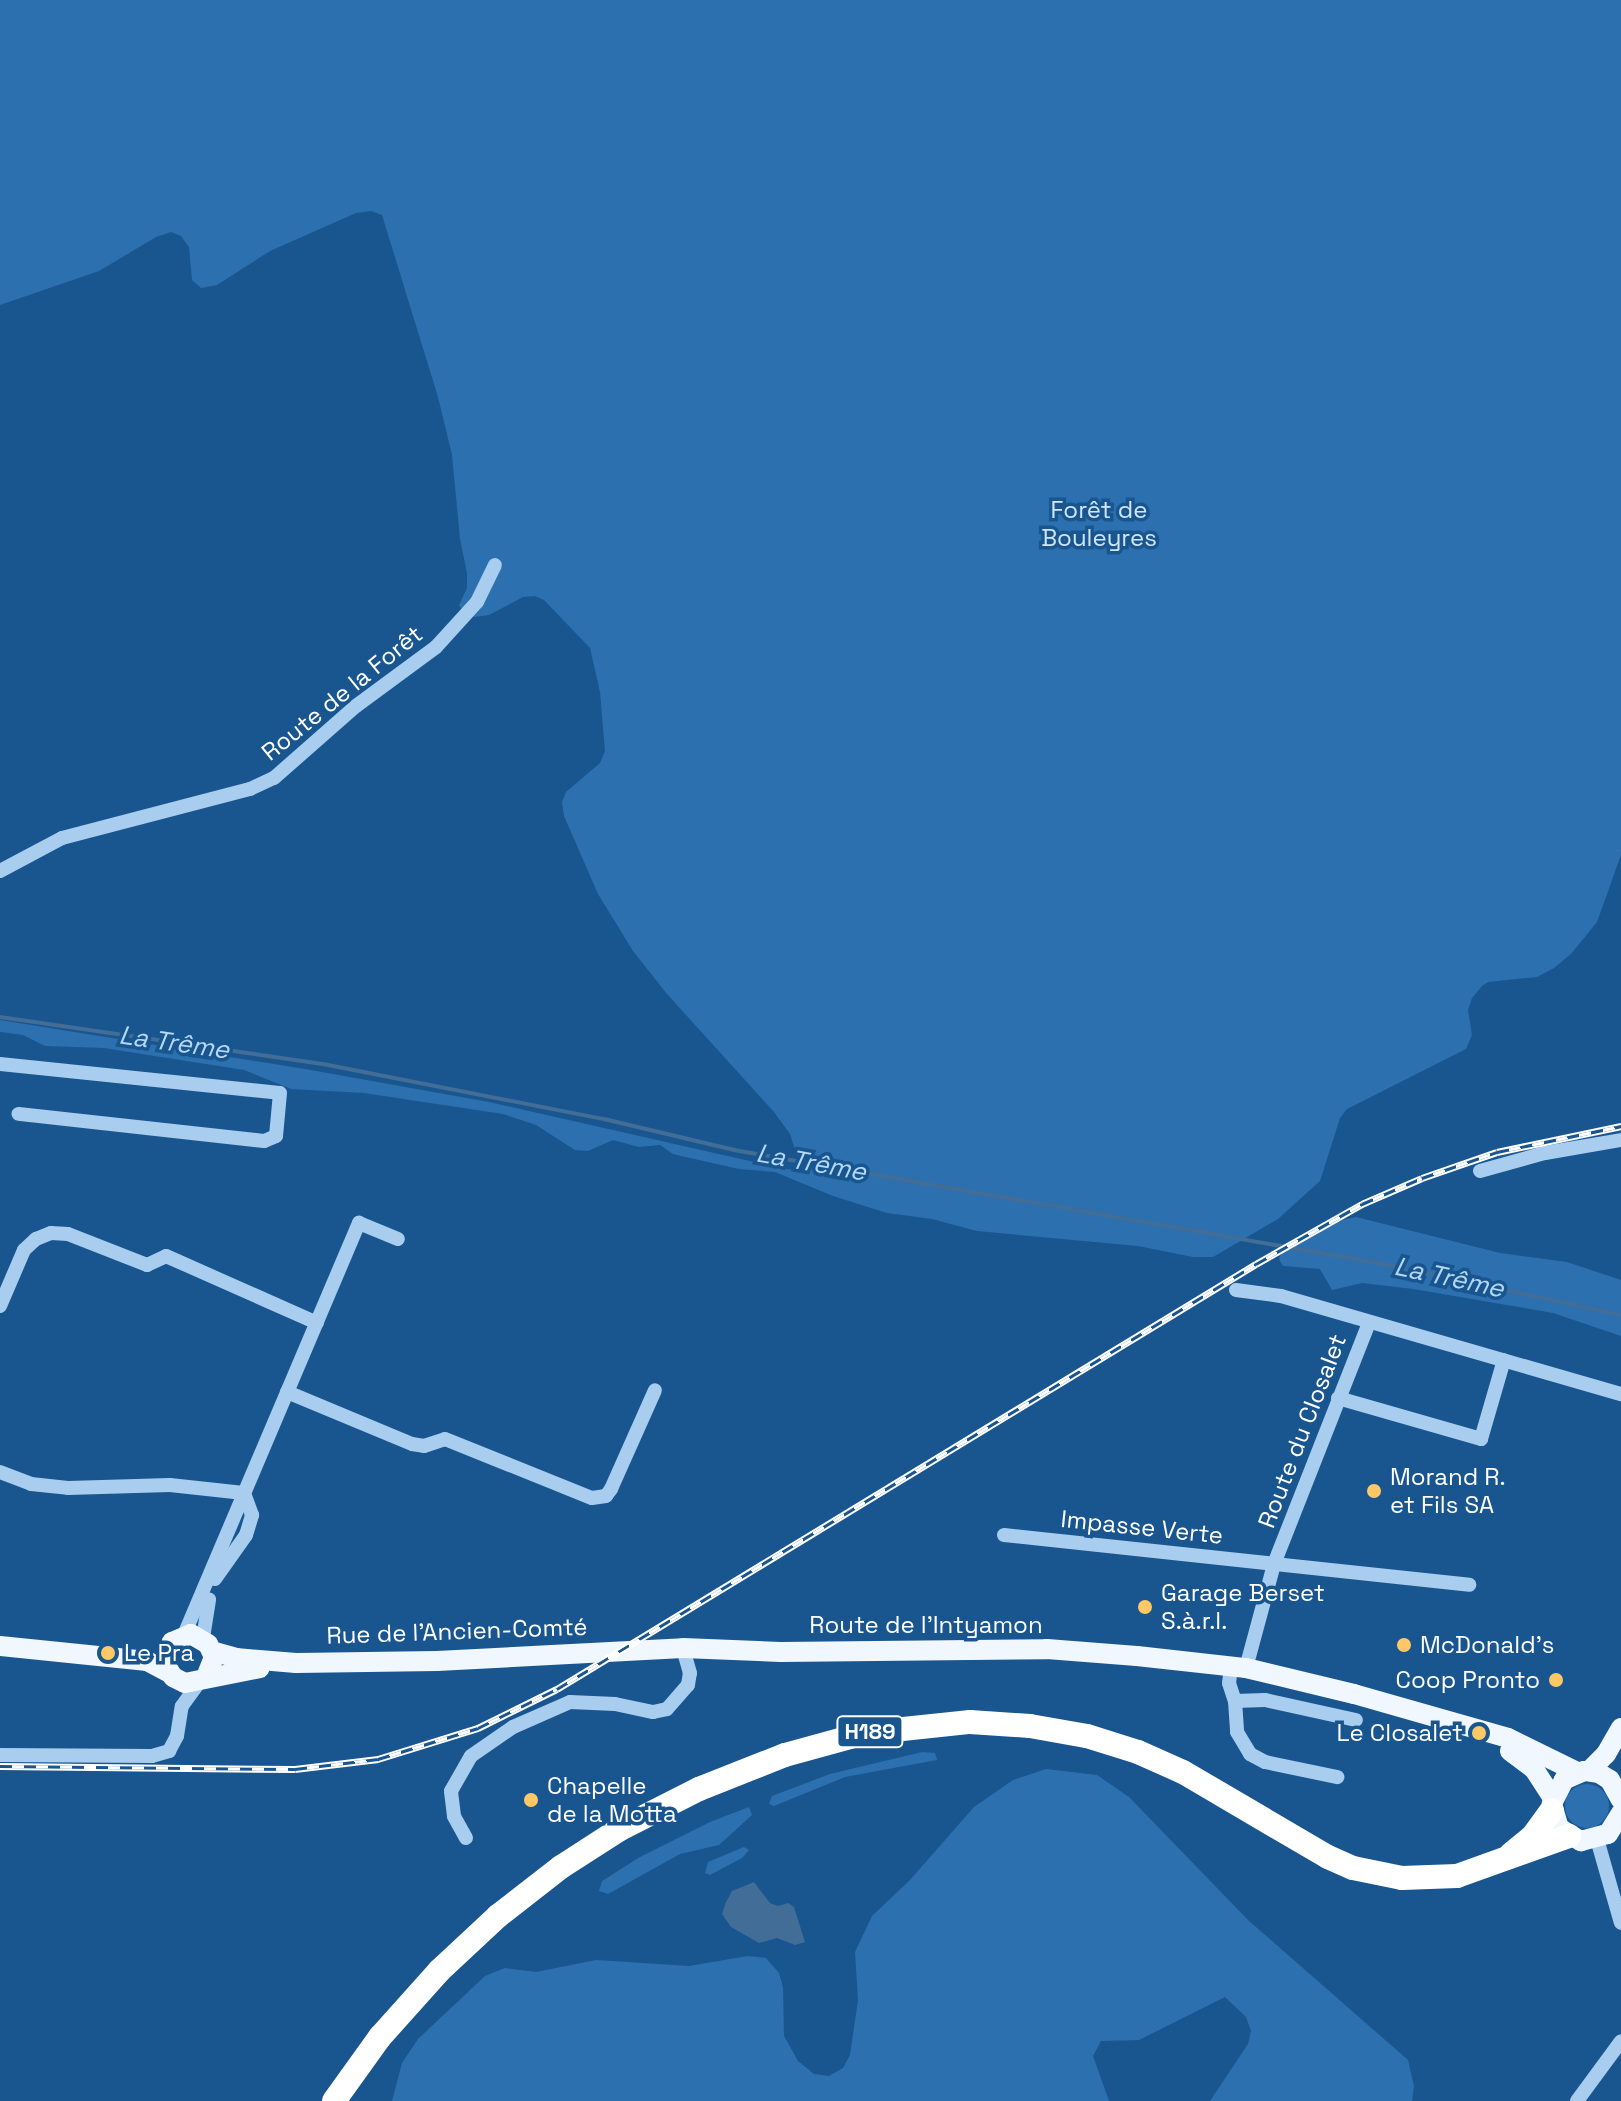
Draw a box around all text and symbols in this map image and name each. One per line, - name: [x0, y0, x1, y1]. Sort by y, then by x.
- park label: Forêt de Bouleyres: [1041, 496, 1157, 552]
- street label: Route de la Forêt: [256, 619, 428, 767]
- water label: La Trême: [117, 1020, 231, 1066]
- water label: La Trême: [753, 1138, 869, 1188]
- water label: La Trême: [1391, 1251, 1507, 1305]
- street label: Route du Closalet: [1252, 1330, 1352, 1532]
- place label: Morand R. et Fils SA: [1390, 1463, 1506, 1519]
- marker: Morand R. et Fils SA: [1365, 1482, 1383, 1500]
- street label: Impasse Verte: [1059, 1504, 1225, 1550]
- place label: Garage Berset S.à.r.l.: [1161, 1579, 1325, 1635]
- marker: Garage Berset S.à.r.l.: [1136, 1598, 1154, 1616]
- street label: Route de l'Intyamon: [809, 1611, 1043, 1639]
- street label: Rue de l'Ancien-Comté: [326, 1612, 588, 1650]
- place label: McDonald's: [1420, 1631, 1554, 1659]
- marker: McDonald's: [1395, 1636, 1413, 1654]
- place label: Le Pra: [124, 1639, 194, 1667]
- marker: Le Pra: [99, 1644, 117, 1662]
- place label: Coop Pronto: [1396, 1666, 1540, 1694]
- marker: Coop Pronto: [1547, 1671, 1565, 1689]
- road number: H189: [836, 1714, 904, 1750]
- place label: Le Closalet: [1336, 1719, 1463, 1747]
- marker: Le Closalet: [1470, 1724, 1488, 1742]
- place label: Chapelle de la Motta: [547, 1772, 677, 1828]
- marker: Chapelle de la Motta: [522, 1791, 540, 1809]

